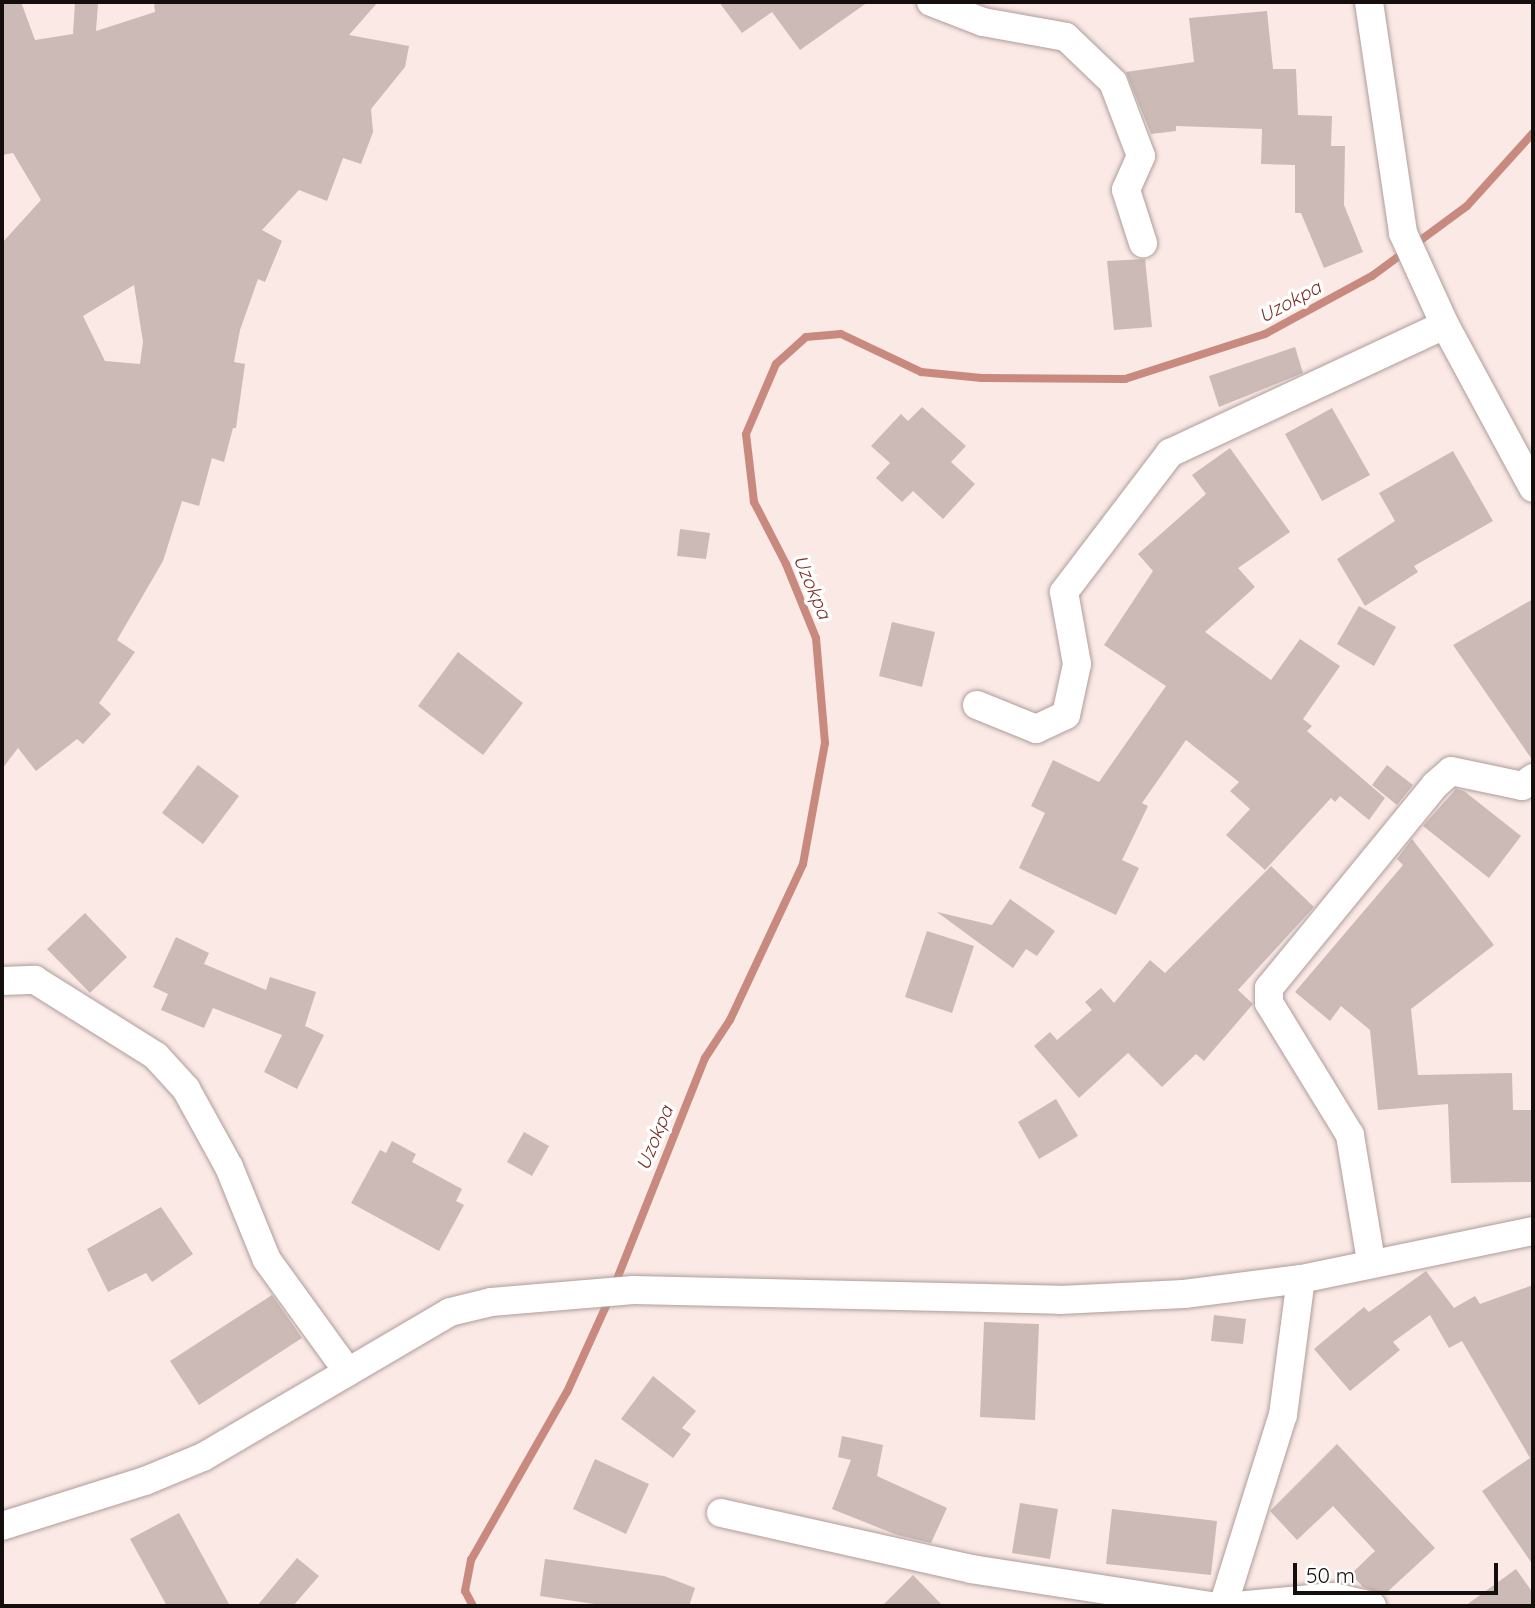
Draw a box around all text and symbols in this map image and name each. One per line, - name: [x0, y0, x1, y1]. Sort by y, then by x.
- water label: Uzokpa: [1255, 276, 1325, 328]
- water label: Uzokpa: [788, 552, 836, 622]
- water label: Uzokpa: [632, 1103, 678, 1173]
- scale bar: [1297, 1548, 1502, 1592]
- text: 50 m: [1306, 1562, 1355, 1588]

